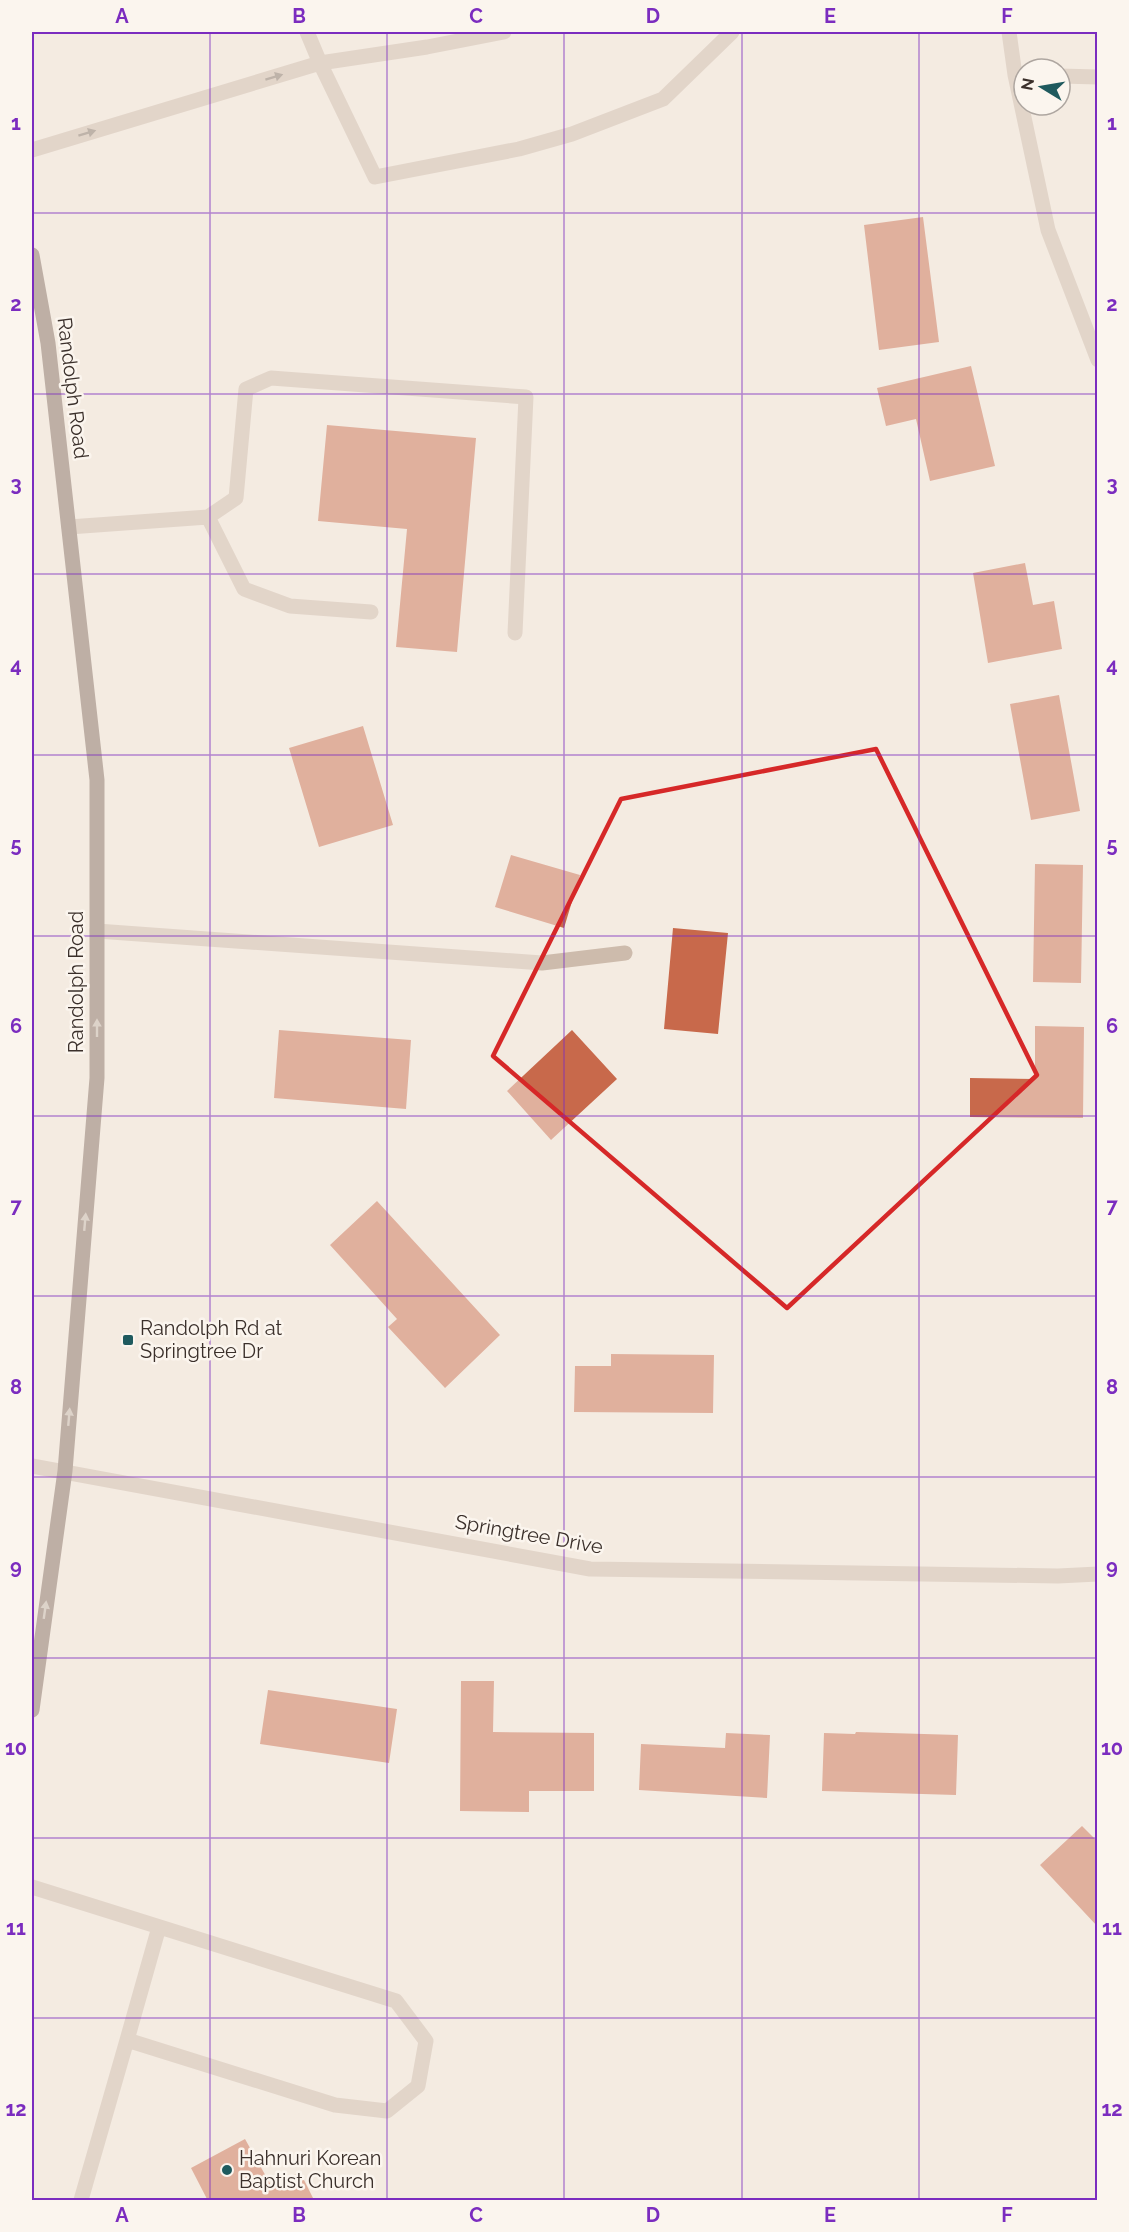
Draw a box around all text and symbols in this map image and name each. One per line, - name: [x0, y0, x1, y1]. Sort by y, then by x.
- text: A: [115, 4, 129, 28]
- text: B: [292, 4, 306, 28]
- text: C: [469, 4, 483, 28]
- text: D: [646, 4, 660, 28]
- text: E: [824, 4, 836, 28]
- text: F: [1001, 4, 1013, 28]
- north arrow: [1012, 57, 1072, 117]
- one-way arrow: [265, 71, 283, 81]
- text: N: [1017, 76, 1038, 92]
- text: 1: [11, 111, 21, 135]
- text: 1: [1107, 111, 1117, 135]
- one-way arrow: [79, 128, 97, 137]
- text: 2: [10, 292, 22, 316]
- text: 2: [1106, 292, 1118, 316]
- street label: Randolph Road: [52, 316, 94, 460]
- text: 3: [10, 472, 22, 496]
- text: 3: [1106, 472, 1118, 496]
- text: 4: [10, 653, 22, 677]
- text: 4: [1106, 653, 1118, 677]
- text: 5: [10, 833, 22, 857]
- text: 5: [1106, 833, 1118, 857]
- street label: Randolph Road: [64, 911, 88, 1053]
- text: 6: [10, 1014, 22, 1038]
- text: 6: [1106, 1014, 1118, 1038]
- one-way arrow: [92, 1019, 102, 1038]
- text: 7: [10, 1194, 22, 1218]
- text: 7: [1106, 1194, 1118, 1218]
- one-way arrow: [80, 1213, 90, 1232]
- place label: Randolph Rd at Springtree Dr: [140, 1316, 282, 1363]
- marker: Randolph Rd at Springtree Dr: [121, 1333, 135, 1347]
- text: 8: [10, 1375, 22, 1399]
- text: 8: [1106, 1375, 1118, 1399]
- one-way arrow: [64, 1407, 74, 1426]
- street label: Springtree Drive: [453, 1509, 605, 1559]
- text: 9: [10, 1555, 22, 1579]
- text: 9: [1106, 1555, 1118, 1579]
- one-way arrow: [41, 1601, 50, 1620]
- text: 10: [5, 1736, 27, 1760]
- text: 10: [1101, 1736, 1123, 1760]
- text: 11: [6, 1916, 26, 1940]
- text: 11: [1102, 1916, 1122, 1940]
- text: 12: [5, 2097, 27, 2121]
- text: 12: [1101, 2097, 1123, 2121]
- place label: Hahnuri Korean Baptist Church: [239, 2146, 381, 2193]
- marker: Hahnuri Korean Baptist Church: [220, 2163, 234, 2177]
- text: A: [115, 2203, 129, 2227]
- text: B: [292, 2203, 306, 2227]
- text: C: [469, 2203, 483, 2227]
- text: D: [646, 2203, 660, 2227]
- text: E: [824, 2203, 836, 2227]
- text: F: [1001, 2203, 1013, 2227]

